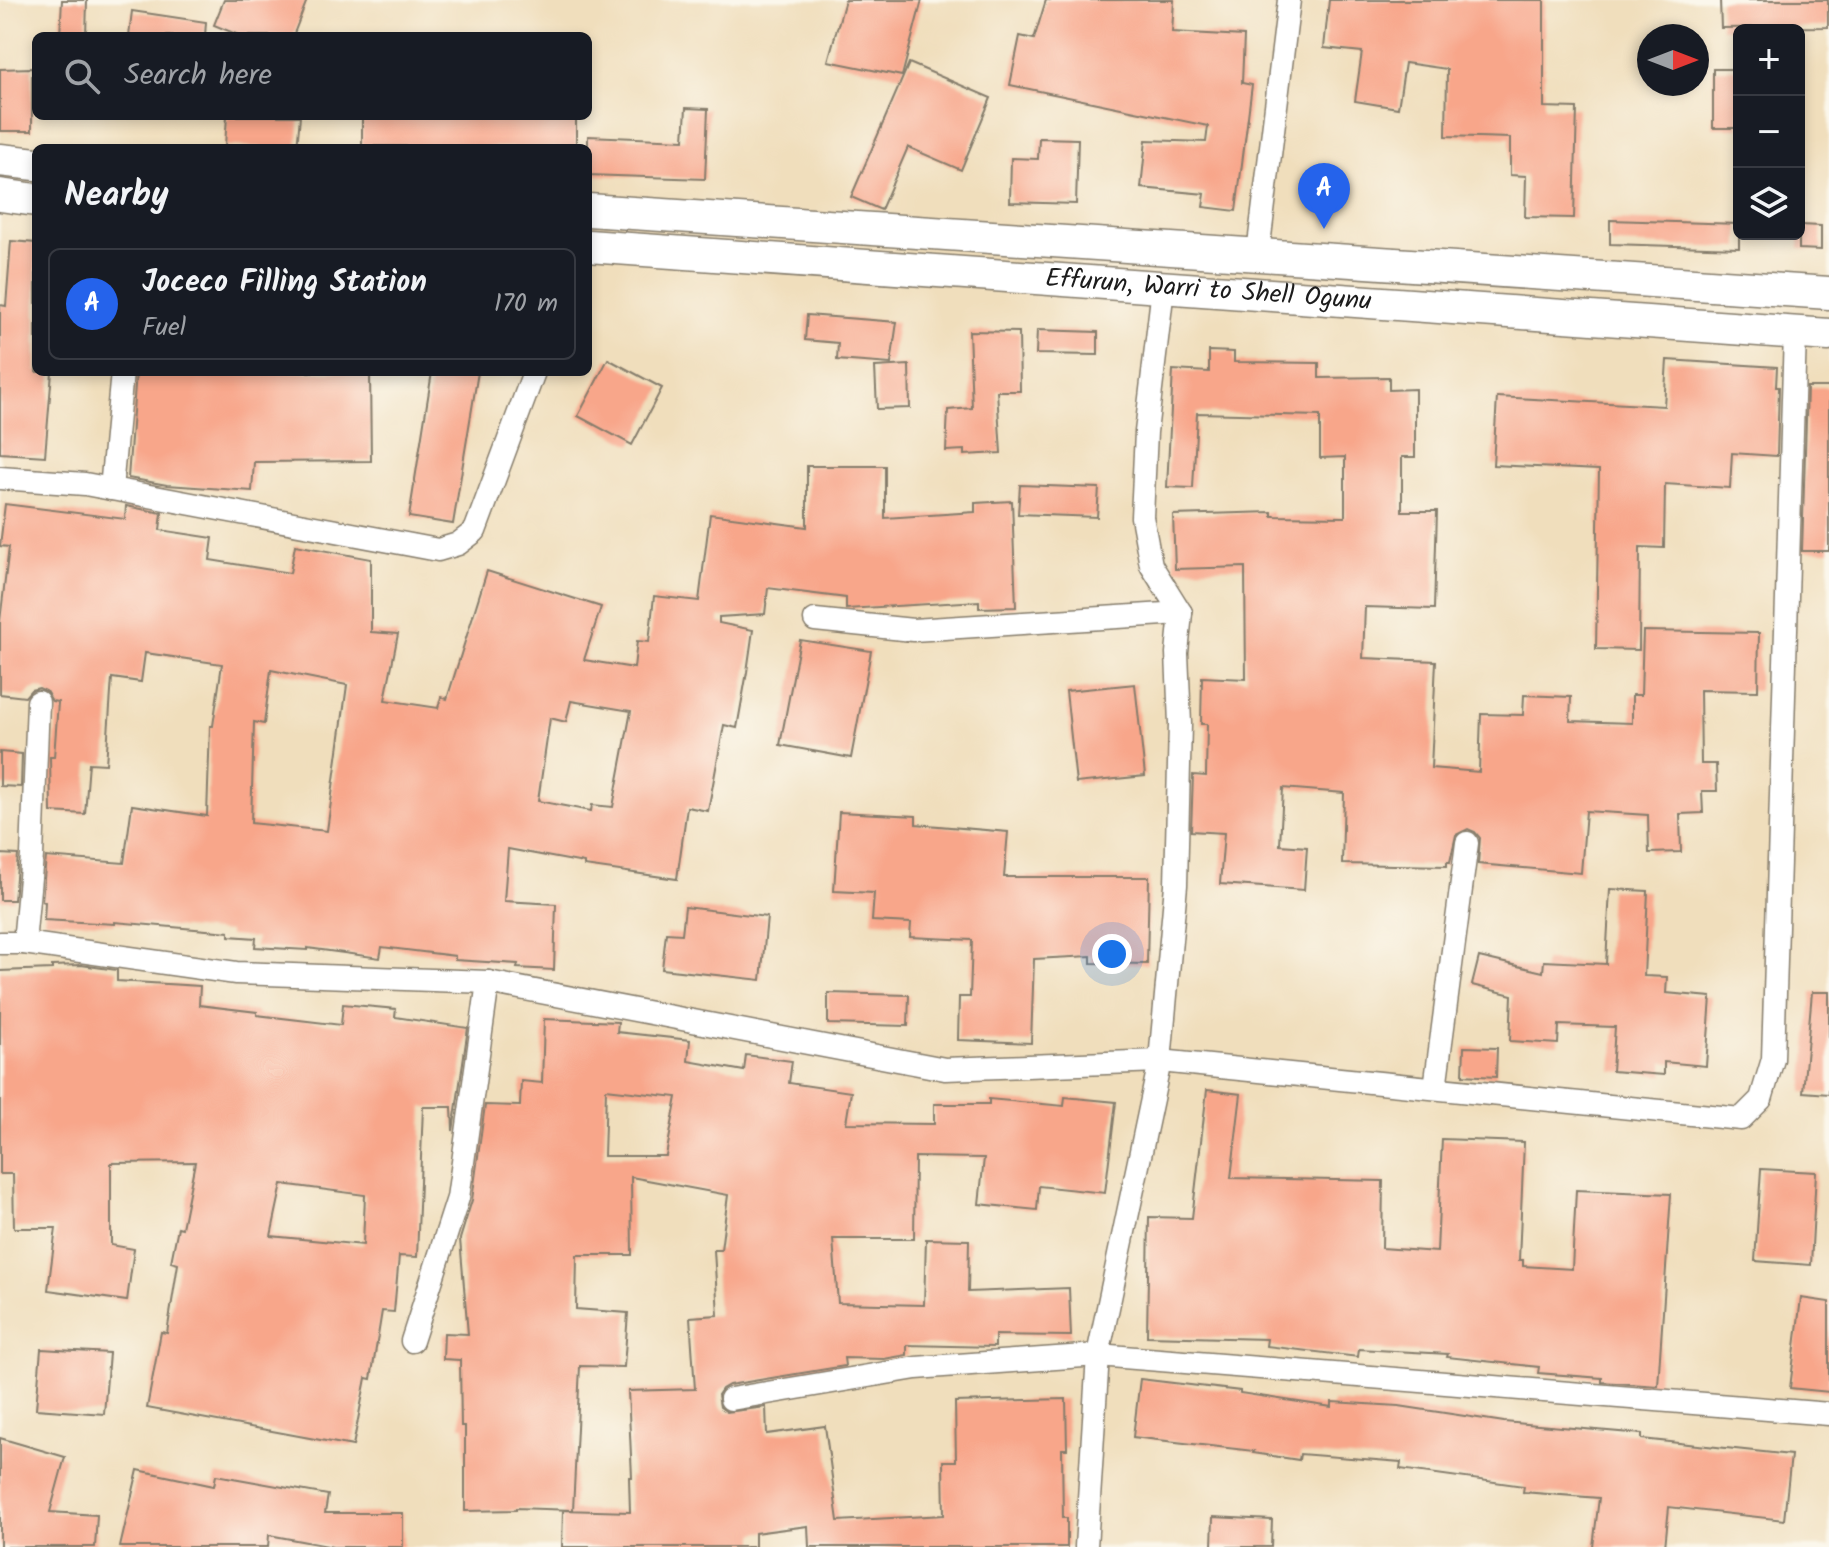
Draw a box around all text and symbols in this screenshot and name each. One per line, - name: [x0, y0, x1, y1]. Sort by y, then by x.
- north arrow: [1637, 24, 1709, 96]
- map controls: [1733, 24, 1805, 240]
- button: +: [1733, 24, 1805, 96]
- search box: [32, 32, 592, 120]
- text: Search here: [124, 52, 272, 100]
- icon: search: [60, 54, 104, 98]
- button: −: [1733, 96, 1805, 168]
- pin: A: [1298, 163, 1350, 229]
- button: layers: [1733, 168, 1805, 240]
- text: Nearby: [64, 169, 169, 223]
- street label: Effurun, Warri to Shell Ogunu: [1044, 258, 1374, 323]
- text: Joceco Filling Station: [142, 259, 427, 307]
- text: A: [84, 283, 100, 325]
- text: 170 m: [494, 283, 558, 325]
- text: Fuel: [142, 307, 186, 349]
- your location: [1092, 934, 1132, 974]

